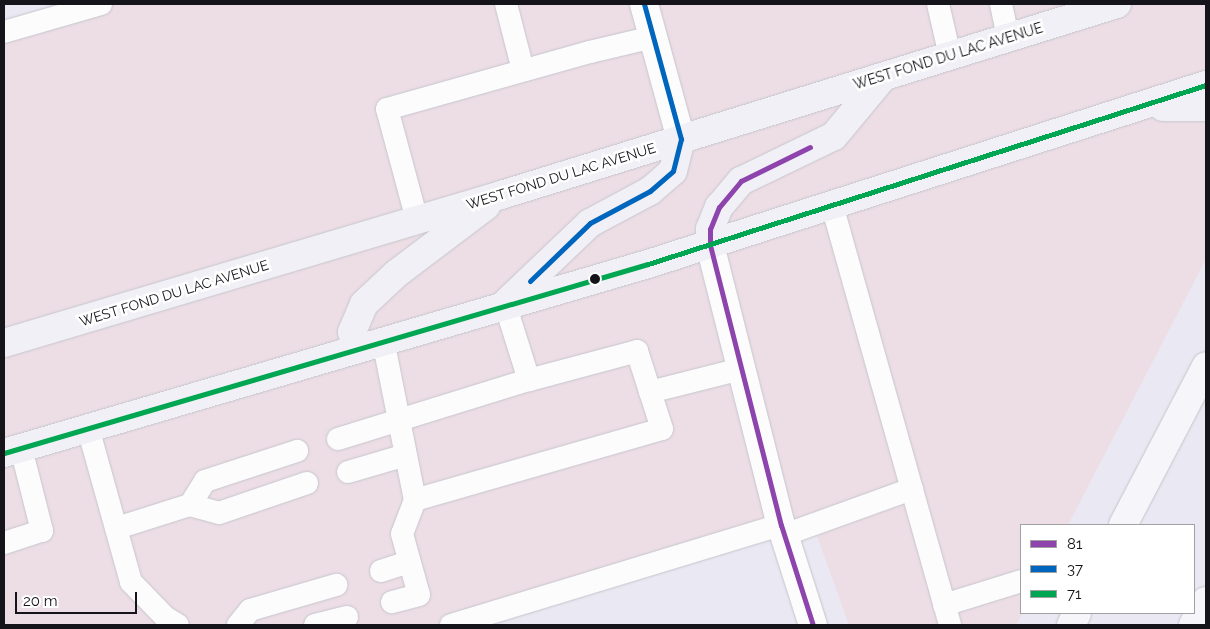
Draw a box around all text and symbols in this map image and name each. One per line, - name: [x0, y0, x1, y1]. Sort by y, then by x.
- street label: WEST FOND DU LAC AVENUE: [851, 19, 1045, 93]
- street label: WEST FOND DU LAC AVENUE: [464, 139, 658, 213]
- street label: WEST FOND DU LAC AVENUE: [77, 256, 271, 330]
- unlabelled marker: [590, 274, 600, 284]
- legend: [1020, 524, 1195, 614]
- text: 81: [1067, 535, 1082, 553]
- text: 37: [1067, 560, 1083, 578]
- scale bar: [18, 582, 140, 614]
- text: 71: [1067, 585, 1081, 603]
- text: 20 m: [23, 592, 58, 610]

